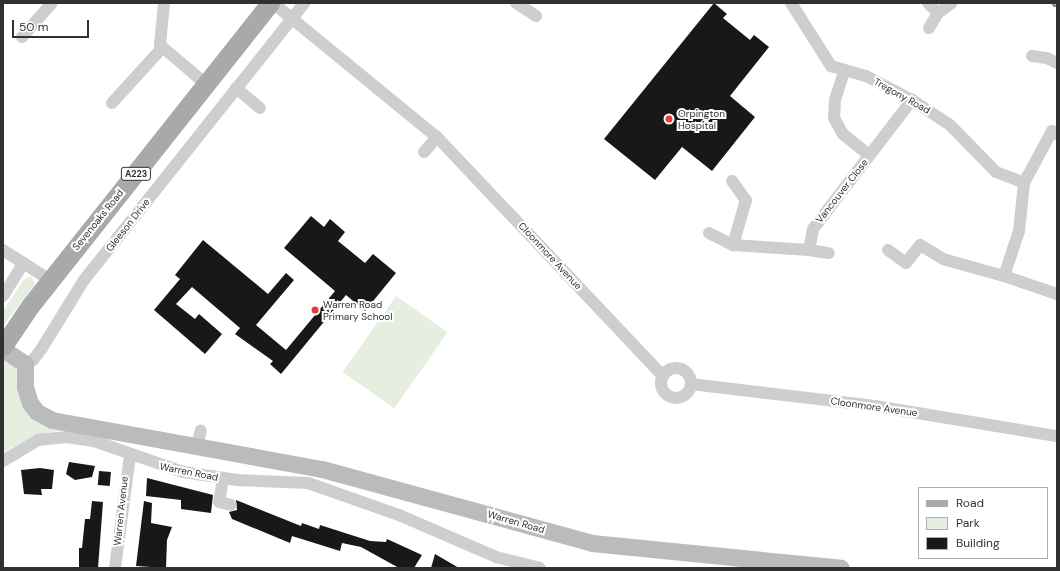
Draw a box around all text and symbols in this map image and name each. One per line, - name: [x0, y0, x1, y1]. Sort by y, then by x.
- scale bar: [14, 12, 91, 38]
- text: 50 m: [19, 19, 48, 35]
- street label: Tregony Road: [872, 76, 932, 116]
- place label: Orpington Hospital: [678, 107, 725, 130]
- marker: Orpington Hospital: [663, 113, 675, 125]
- street label: Vancouver Close: [813, 157, 871, 225]
- road number: A223: [120, 167, 152, 181]
- street label: Sevenoaks Road: [70, 187, 126, 253]
- street label: Gleeson Drive: [104, 196, 152, 254]
- street label: Cloonmore Avenue: [516, 220, 584, 292]
- place label: Warren Road Primary School: [323, 298, 393, 322]
- marker: Warren Road Primary School: [310, 305, 320, 315]
- street label: Cloonmore Avenue: [830, 395, 918, 419]
- street label: Warren Road: [159, 460, 219, 484]
- street label: Warren Avenue: [111, 476, 131, 546]
- legend: [918, 487, 1048, 559]
- text: Road: [956, 495, 984, 511]
- street label: Warren Road: [486, 508, 546, 536]
- text: Park: [956, 515, 980, 531]
- text: Building: [956, 535, 1000, 551]

